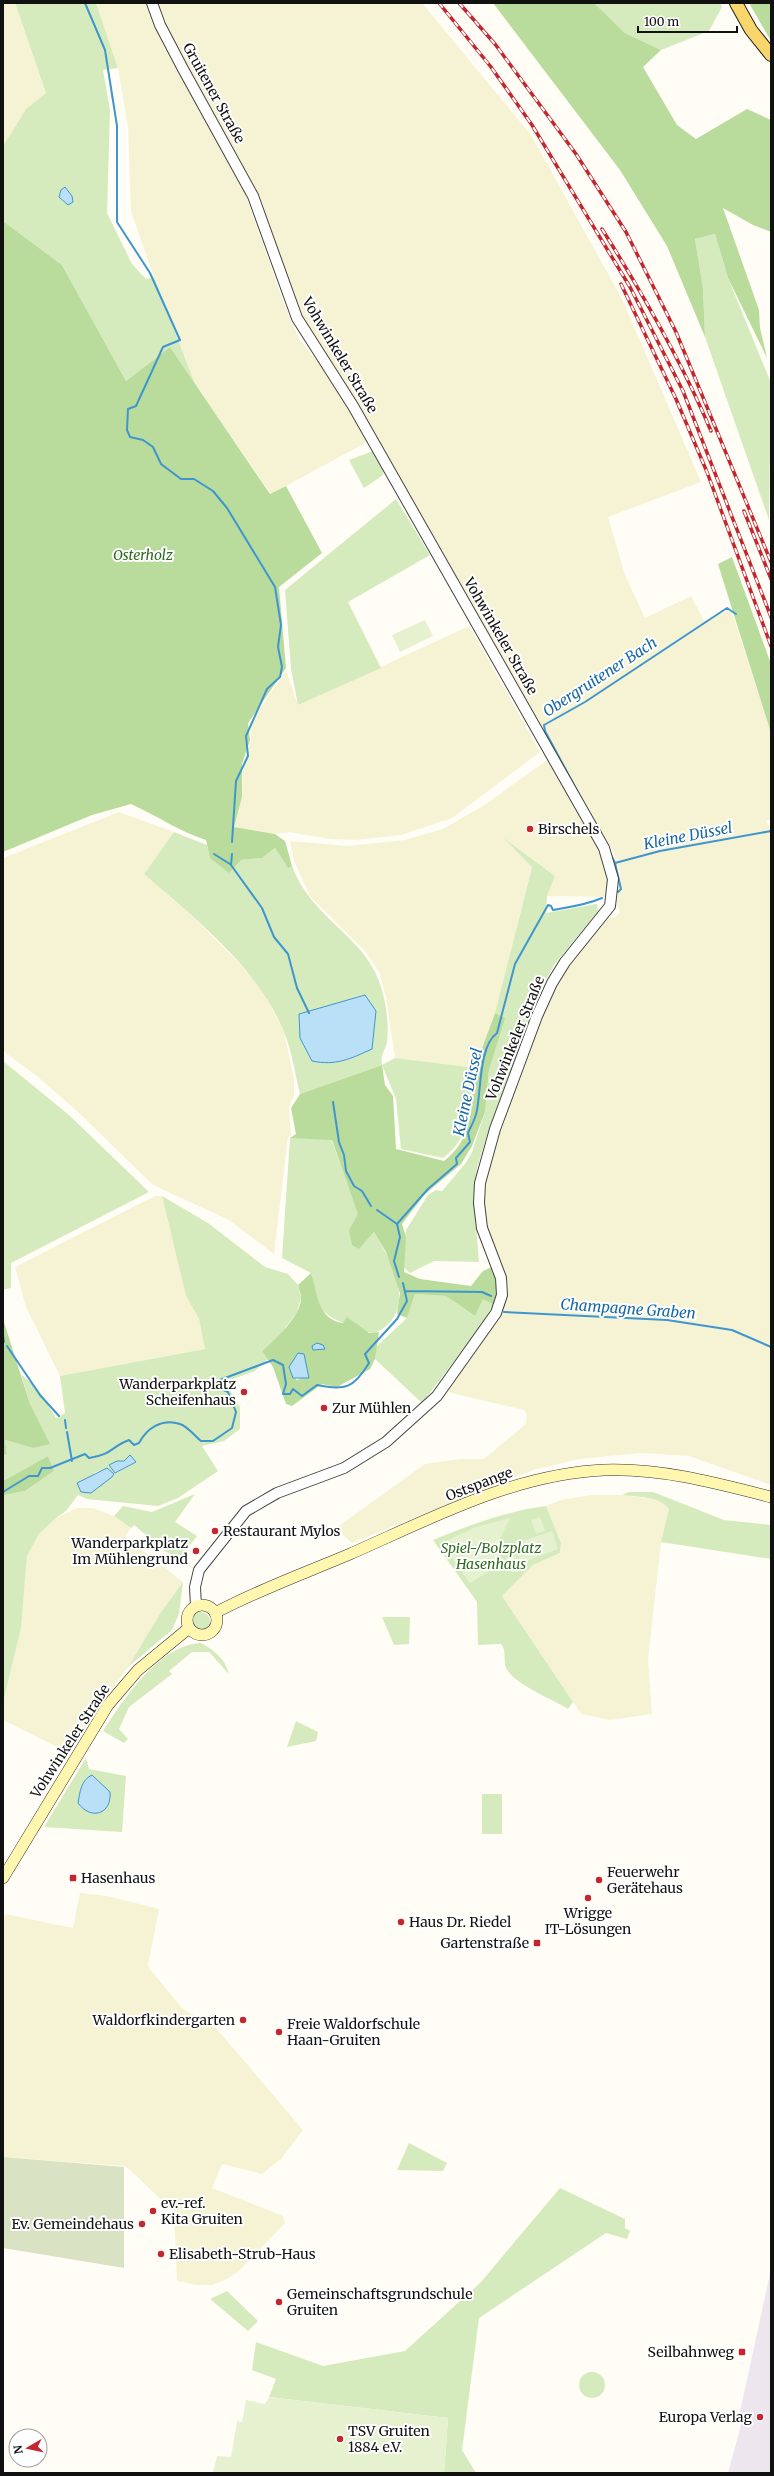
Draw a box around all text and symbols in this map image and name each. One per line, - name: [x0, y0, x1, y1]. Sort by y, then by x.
- scale bar: [638, 8, 737, 34]
- text: 100 m: [644, 14, 679, 29]
- street label: Gruitener Straße: [179, 40, 249, 146]
- street label: Vohwinkeler Straße: [298, 293, 382, 416]
- park label: Osterholz: [113, 546, 174, 564]
- street label: Vohwinkeler Straße: [460, 573, 542, 698]
- water label: Obergruitener Bach: [539, 633, 660, 721]
- water label: Kleine Düssel: [641, 818, 734, 854]
- place label: Birschels: [538, 820, 600, 838]
- marker: Birschels: [525, 824, 535, 834]
- street label: Vohwinkeler Straße: [482, 973, 548, 1104]
- water label: Kleine Düssel: [449, 1046, 486, 1139]
- water label: Champagne Graben: [560, 1294, 696, 1323]
- place label: Wanderparkplatz Scheifenhaus: [118, 1375, 236, 1409]
- marker: Wanderparkplatz Scheifenhaus: [239, 1387, 249, 1397]
- place label: Zur Mühlen: [332, 1399, 411, 1417]
- marker: Zur Mühlen: [319, 1403, 329, 1413]
- street label: Ostspange: [443, 1463, 515, 1505]
- place label: Restaurant Mylos: [223, 1522, 341, 1540]
- marker: Restaurant Mylos: [210, 1526, 220, 1536]
- place label: Wanderparkplatz Im Mühlengrund: [70, 1534, 189, 1568]
- park label: Spiel-/Bolzplatz Hasenhaus: [441, 1539, 542, 1573]
- marker: Wanderparkplatz Im Mühlengrund: [191, 1546, 201, 1556]
- street label: Vohwinkeler Straße: [26, 1681, 114, 1802]
- place label: Feuerwehr Gerätehaus: [607, 1863, 683, 1897]
- place label: Hasenhaus: [81, 1869, 155, 1887]
- marker: Hasenhaus: [68, 1873, 78, 1883]
- marker: Feuerwehr Gerätehaus: [594, 1875, 604, 1885]
- marker: Wrigge IT-Lösungen: [583, 1893, 593, 1903]
- place label: Wrigge IT-Lösungen: [545, 1904, 631, 1938]
- place label: Haus Dr. Riedel: [409, 1913, 512, 1931]
- marker: Haus Dr. Riedel: [396, 1917, 406, 1927]
- place label: Gartenstraße: [441, 1934, 529, 1952]
- marker: Gartenstraße: [532, 1938, 542, 1948]
- place label: Waldorfkindergarten: [91, 2011, 235, 2029]
- marker: Waldorfkindergarten: [238, 2015, 248, 2025]
- place label: Freie Waldorfschule Haan-Gruiten: [287, 2015, 420, 2049]
- marker: Freie Waldorfschule Haan-Gruiten: [274, 2027, 284, 2037]
- place label: ev.-ref. Kita Gruiten: [161, 2194, 243, 2228]
- marker: ev.-ref. Kita Gruiten: [148, 2206, 158, 2216]
- place label: Ev. Gemeindehaus: [11, 2215, 134, 2233]
- marker: Ev. Gemeindehaus: [137, 2219, 147, 2229]
- place label: Elisabeth-Strub-Haus: [169, 2245, 316, 2263]
- marker: Elisabeth-Strub-Haus: [156, 2249, 166, 2259]
- place label: Gemeinschaftsgrundschule Gruiten: [287, 2285, 472, 2319]
- marker: Gemeinschaftsgrundschule Gruiten: [274, 2297, 284, 2307]
- place label: Seilbahnweg: [648, 2343, 735, 2361]
- marker: Seilbahnweg: [737, 2347, 747, 2357]
- place label: Europa Verlag: [659, 2408, 753, 2426]
- marker: Europa Verlag: [755, 2412, 765, 2422]
- place label: TSV Gruiten 1884 e.V.: [348, 2422, 430, 2456]
- north arrow: [8, 2428, 48, 2468]
- marker: TSV Gruiten 1884 e.V.: [335, 2434, 345, 2444]
- text: N: [10, 2444, 26, 2455]

